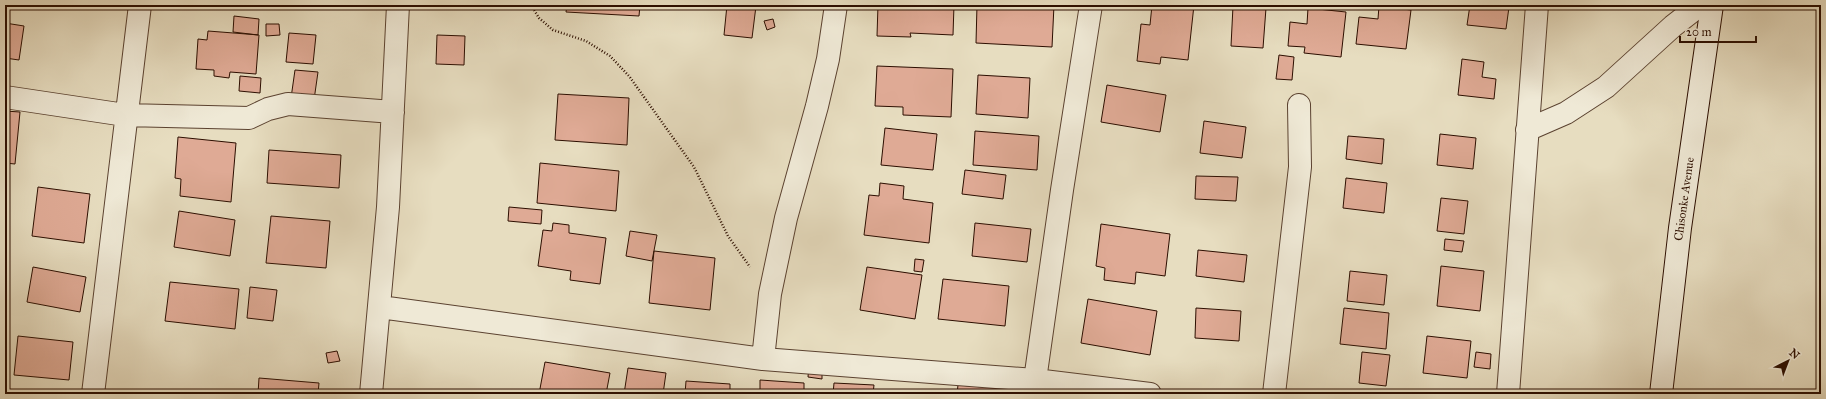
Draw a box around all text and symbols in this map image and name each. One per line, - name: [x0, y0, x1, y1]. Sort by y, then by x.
- scale bar: [1680, 18, 1756, 44]
- text: 20 m: [1686, 25, 1712, 39]
- street label: Chisonke Avenue: [1671, 156, 1697, 242]
- north arrow: [1768, 341, 1808, 381]
- text: N: [1787, 346, 1803, 362]

